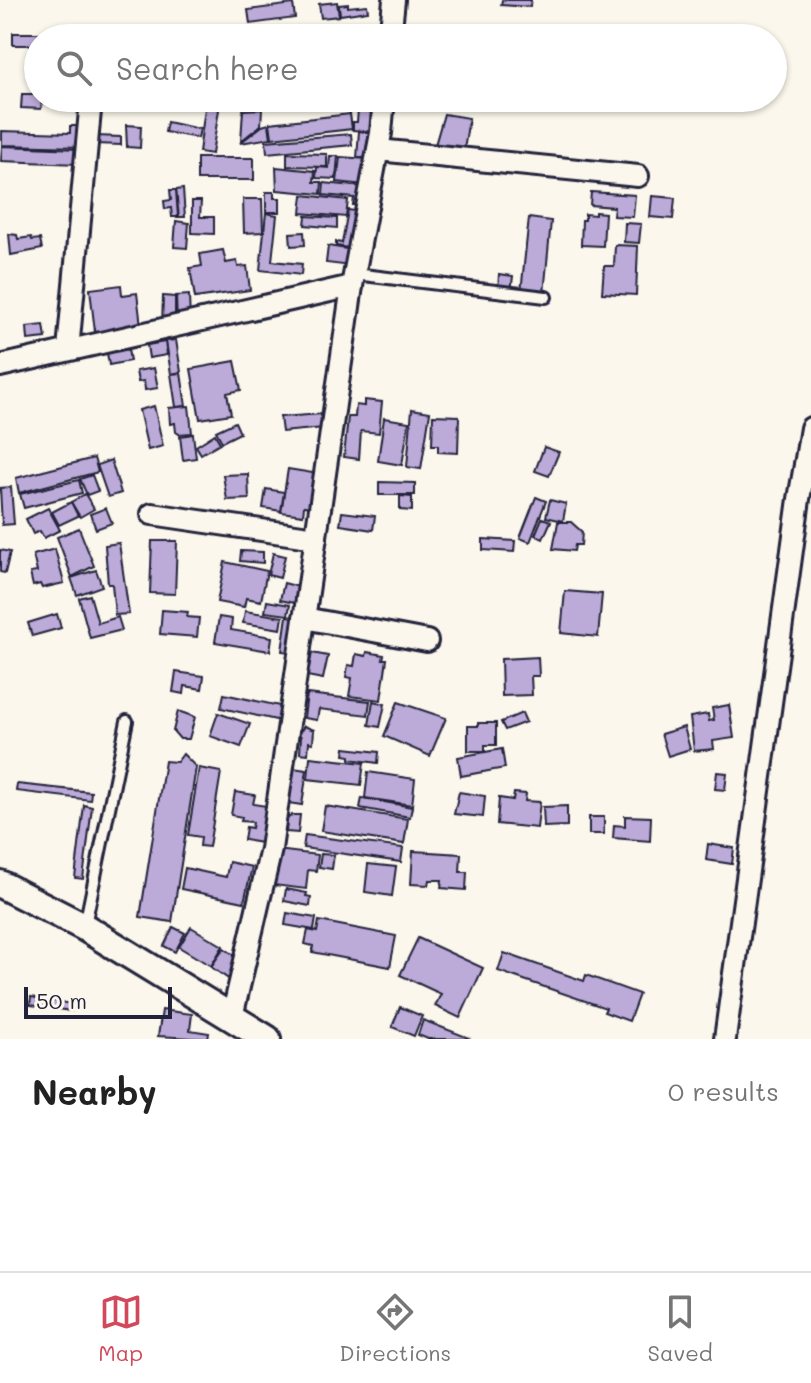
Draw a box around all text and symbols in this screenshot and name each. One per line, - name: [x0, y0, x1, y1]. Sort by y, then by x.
- search box: [24, 24, 787, 112]
- icon: search: [52, 46, 96, 90]
- text: Search here: [116, 48, 299, 88]
- scale bar: [24, 983, 172, 1019]
- text: 50 m: [36, 986, 87, 1015]
- text: Nearby: [32, 1069, 157, 1114]
- text: 0 results: [668, 1074, 779, 1108]
- tab: Map: [98, 1290, 143, 1367]
- tab: Directions: [339, 1290, 451, 1367]
- tab: Saved: [648, 1290, 713, 1367]

